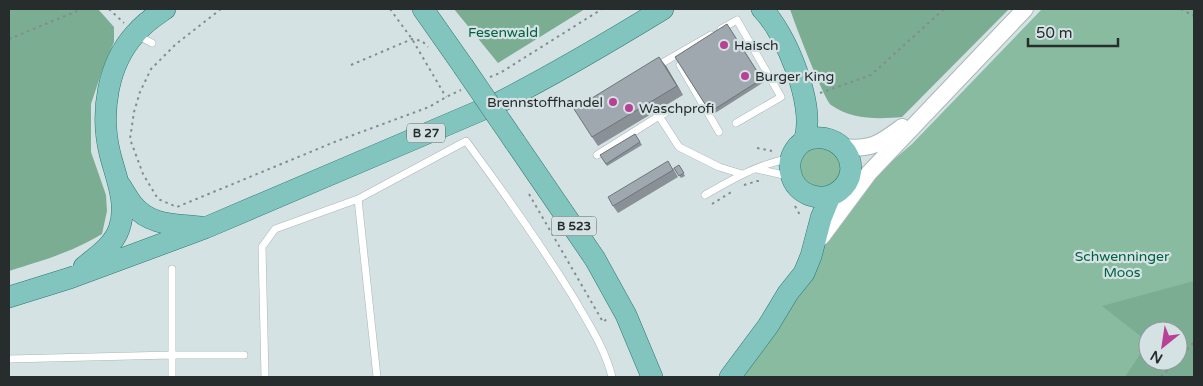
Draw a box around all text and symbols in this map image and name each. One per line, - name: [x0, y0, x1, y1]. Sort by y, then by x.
- scale bar: [1028, 15, 1118, 47]
- park label: Fesenwald: [468, 24, 538, 41]
- text: 50 m: [1036, 24, 1073, 42]
- place label: Haisch: [734, 37, 779, 54]
- marker: Haisch: [718, 39, 730, 51]
- place label: Burger King: [755, 68, 834, 85]
- marker: Burger King: [739, 70, 751, 82]
- place label: Brennstoffhandel: [487, 94, 603, 111]
- marker: Brennstoffhandel: [607, 96, 619, 108]
- place label: Waschprofi: [639, 100, 715, 117]
- marker: Waschprofi: [623, 102, 635, 114]
- road number: B 27: [407, 124, 445, 142]
- road number: B 523: [552, 217, 596, 236]
- park label: Schwenninger Moos: [1075, 248, 1170, 281]
- north arrow: [1138, 321, 1188, 371]
- text: N: [1148, 347, 1166, 367]

